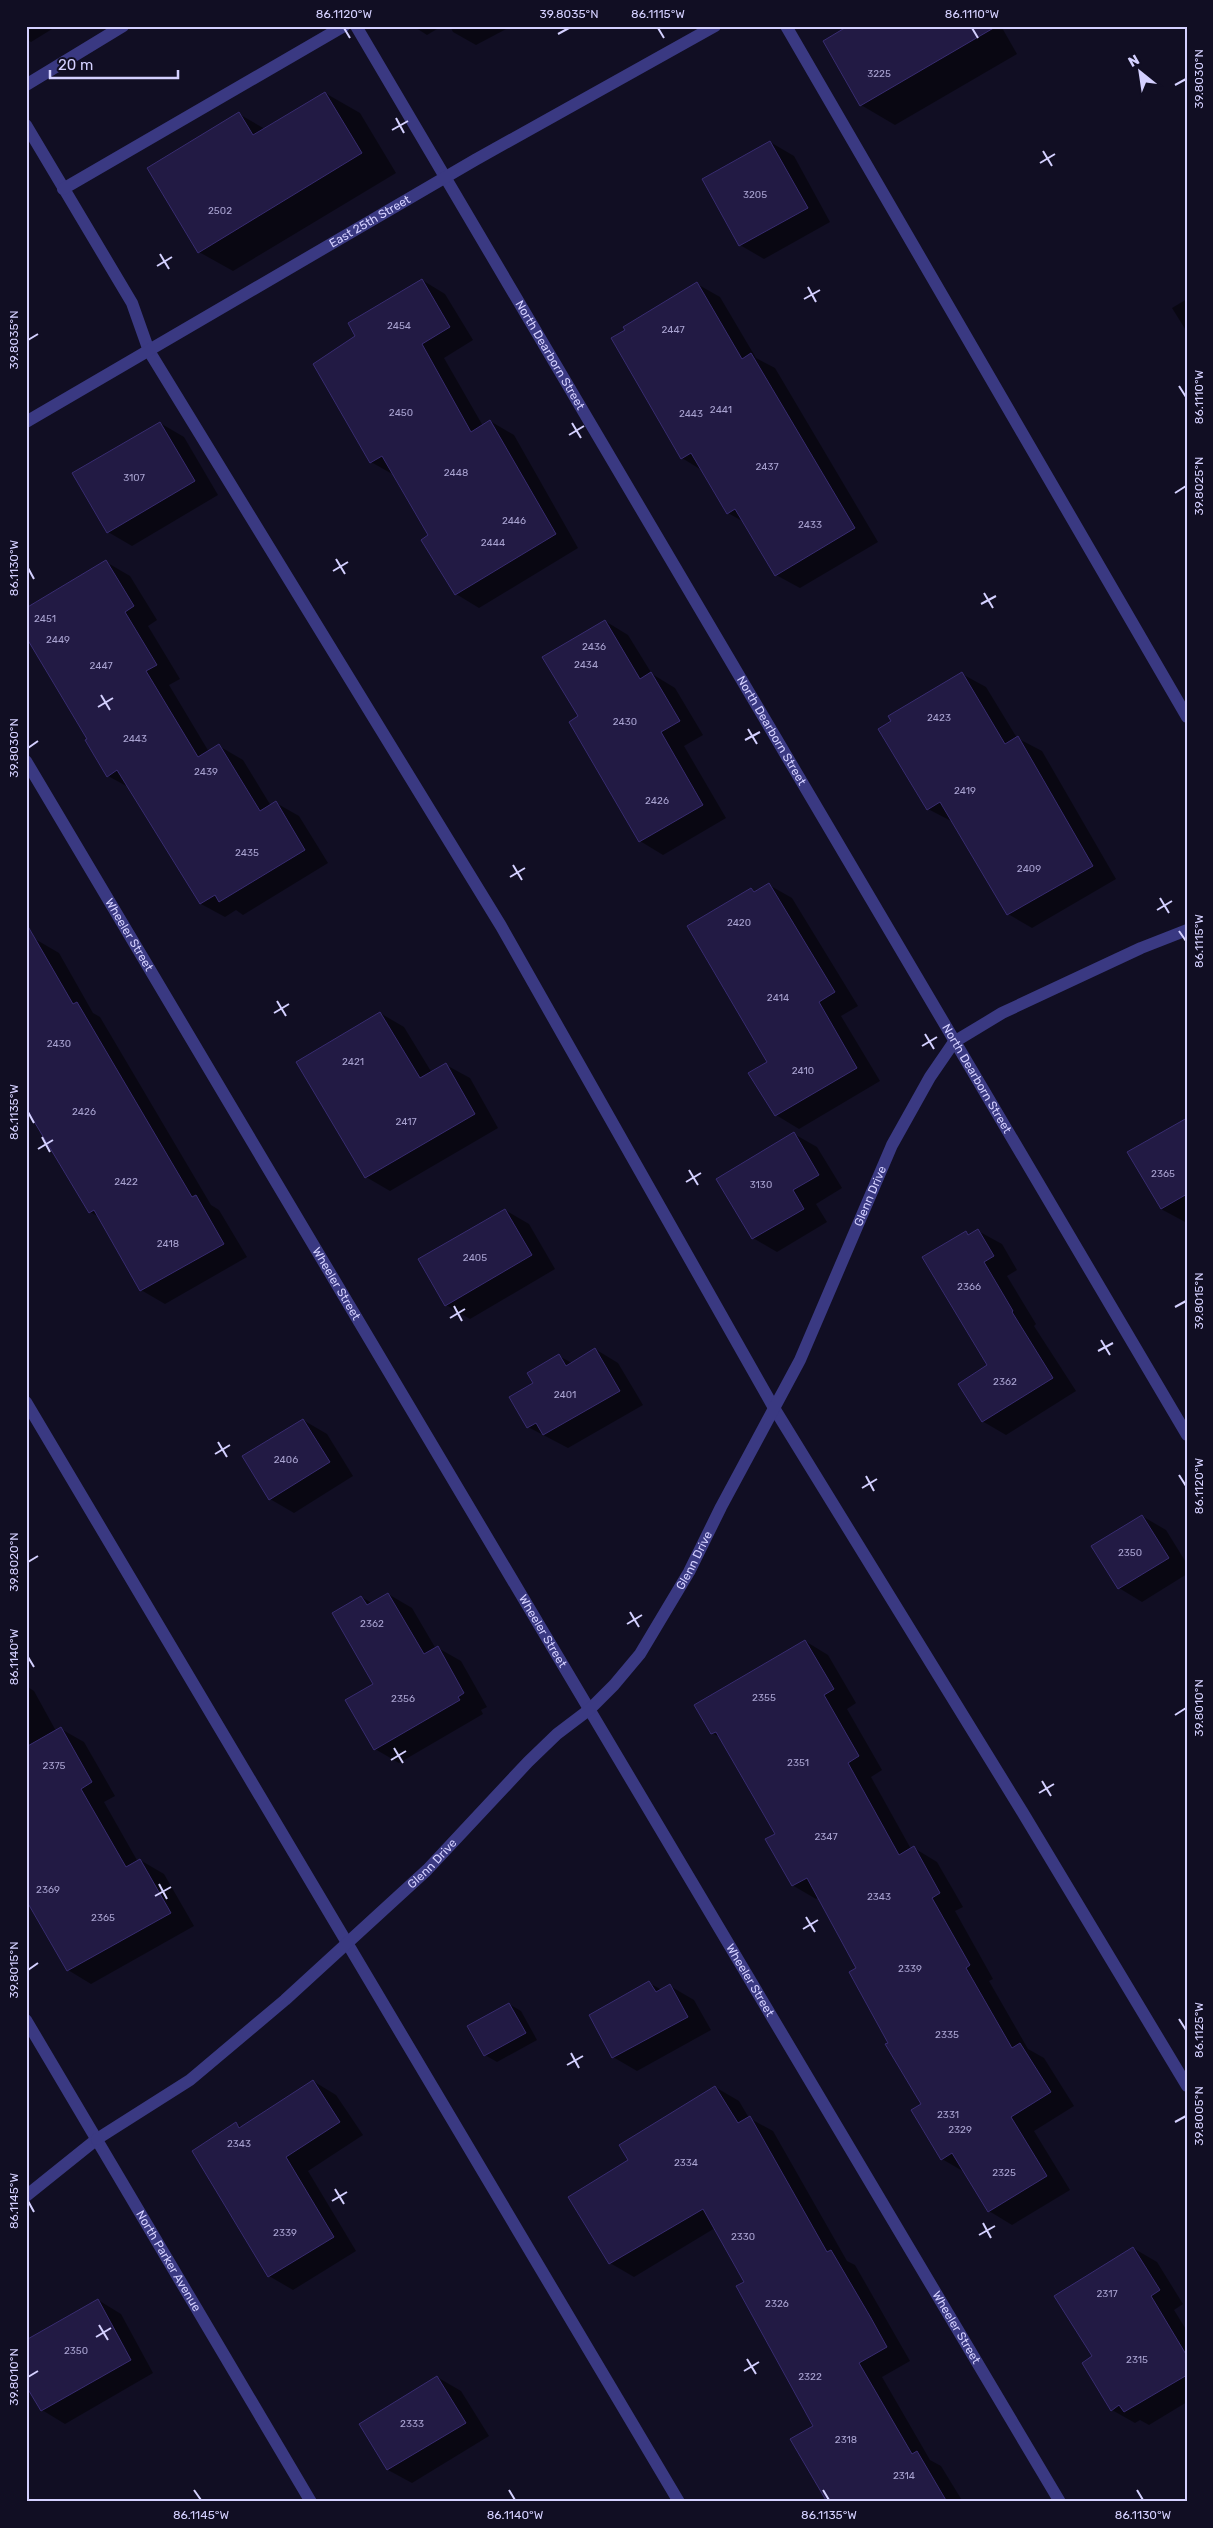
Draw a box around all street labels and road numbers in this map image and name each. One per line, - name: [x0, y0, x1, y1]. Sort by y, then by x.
- street label: East 25th Street: [327, 192, 413, 251]
- street label: North Dearborn Street: [512, 298, 588, 412]
- street label: North Dearborn Street: [734, 673, 809, 788]
- street label: Wheeler Street: [102, 896, 156, 974]
- street label: North Dearborn Street: [939, 1021, 1015, 1136]
- street label: Glenn Drive: [851, 1164, 889, 1228]
- street label: Wheeler Street: [309, 1245, 364, 1323]
- street label: Glenn Drive: [673, 1528, 715, 1592]
- street label: Wheeler Street: [516, 1592, 570, 1670]
- street label: Glenn Drive: [405, 1836, 460, 1891]
- street label: Wheeler Street: [723, 1941, 777, 2019]
- street label: North Parker Avenue: [133, 2208, 204, 2314]
- street label: Wheeler Street: [929, 2289, 984, 2367]

